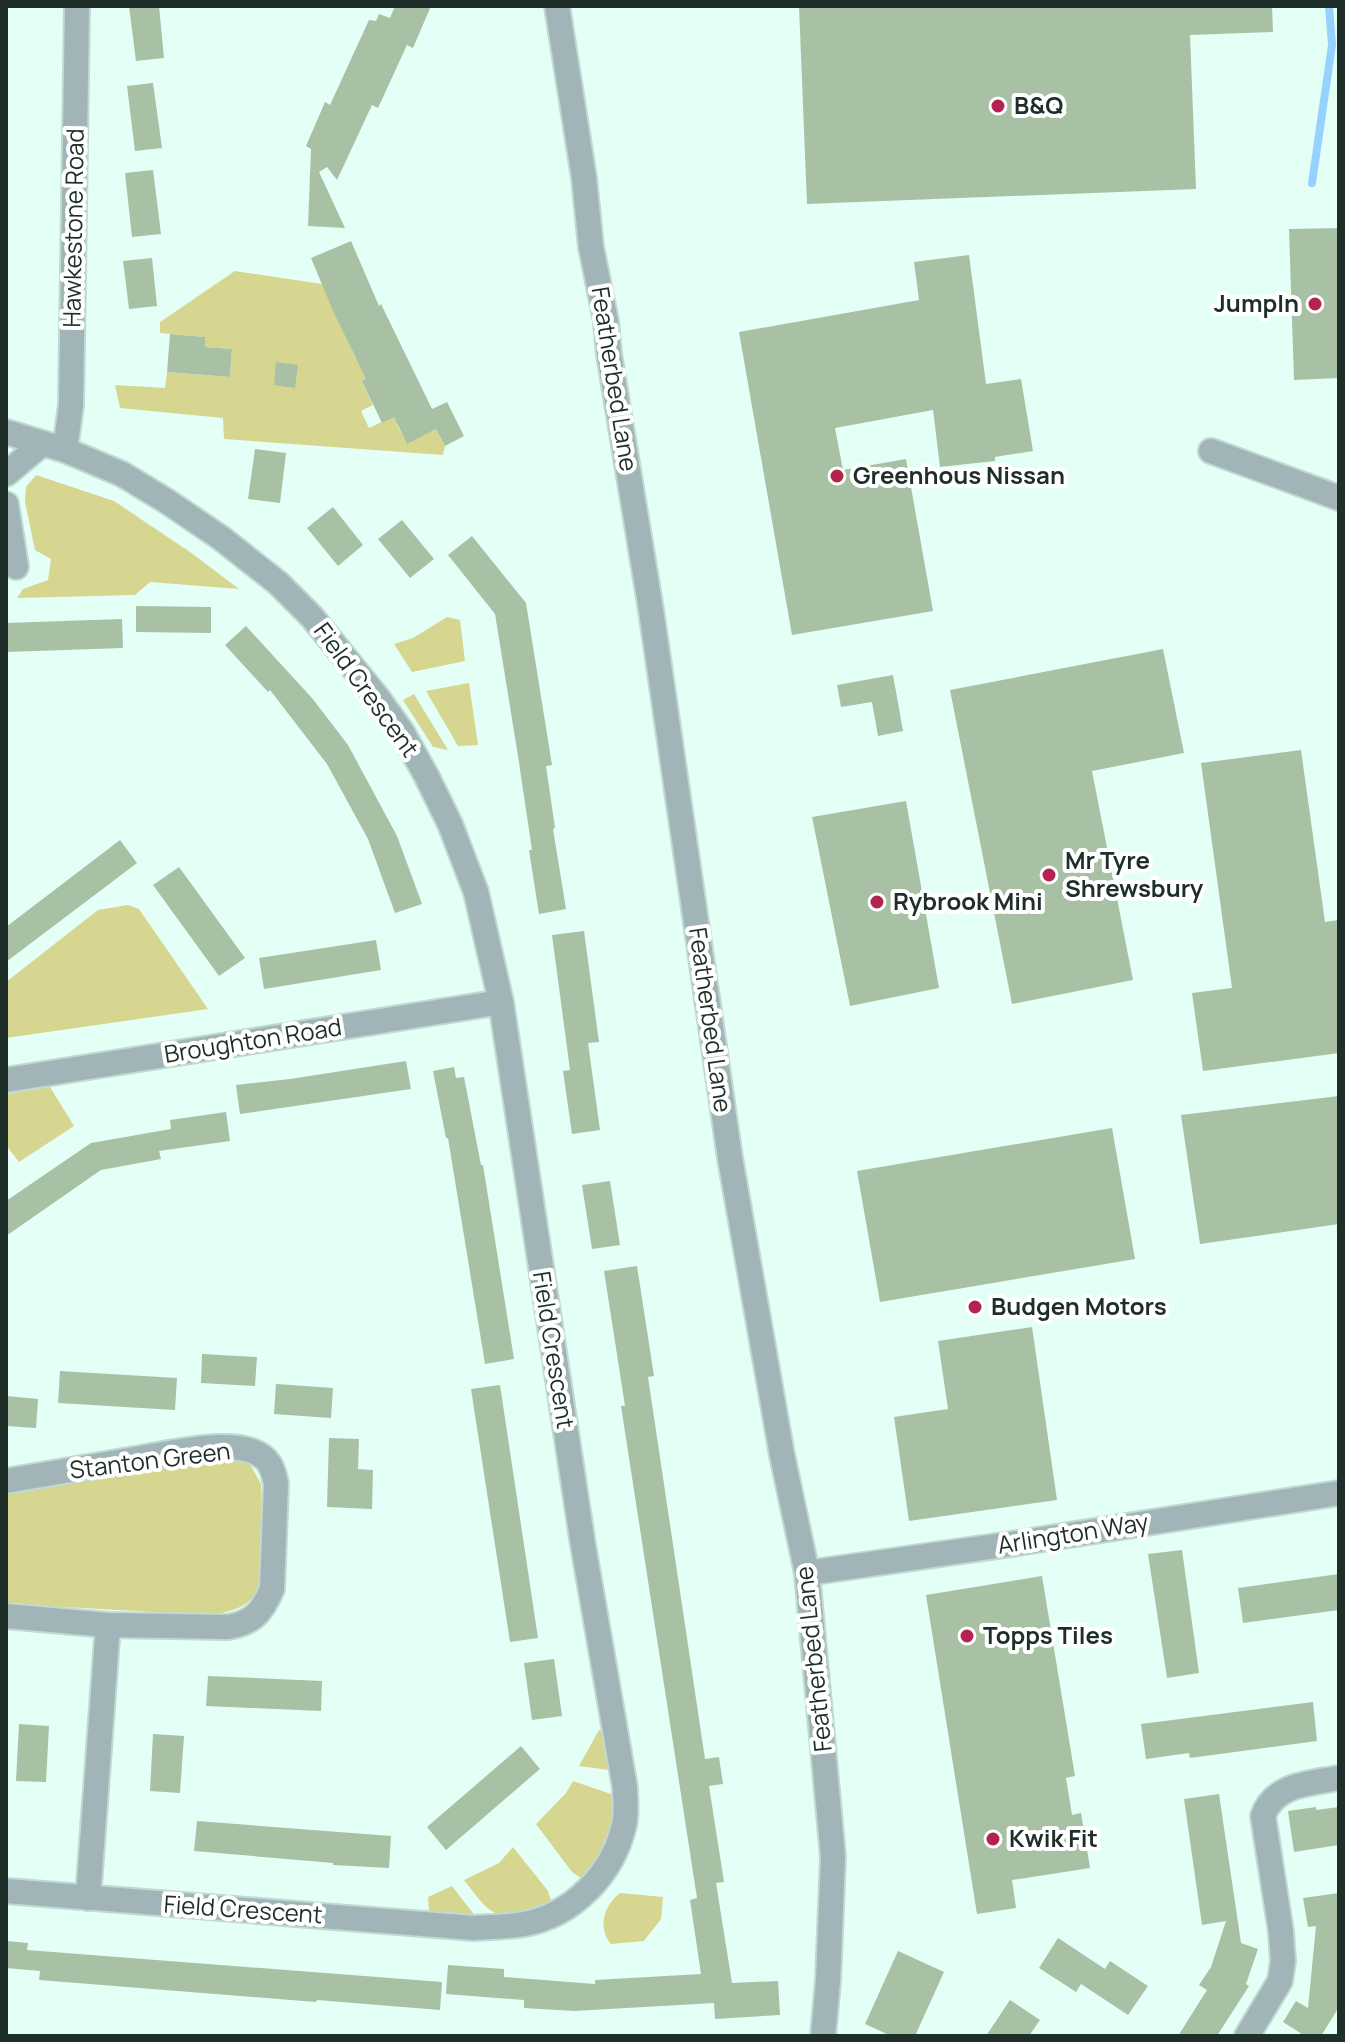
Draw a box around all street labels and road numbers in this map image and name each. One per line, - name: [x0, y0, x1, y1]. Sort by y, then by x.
- street label: Hawkestone Road: [54, 128, 91, 328]
- street label: Featherbed Lane: [585, 284, 646, 473]
- street label: Field Crescent: [307, 615, 427, 763]
- street label: Featherbed Lane: [682, 925, 741, 1114]
- street label: Broughton Road: [162, 1009, 344, 1070]
- street label: Field Crescent: [526, 1269, 583, 1431]
- street label: Stanton Green: [68, 1433, 232, 1486]
- street label: Arlington Way: [995, 1504, 1151, 1561]
- street label: Featherbed Lane: [786, 1565, 839, 1754]
- street label: Field Crescent: [163, 1886, 324, 1931]

